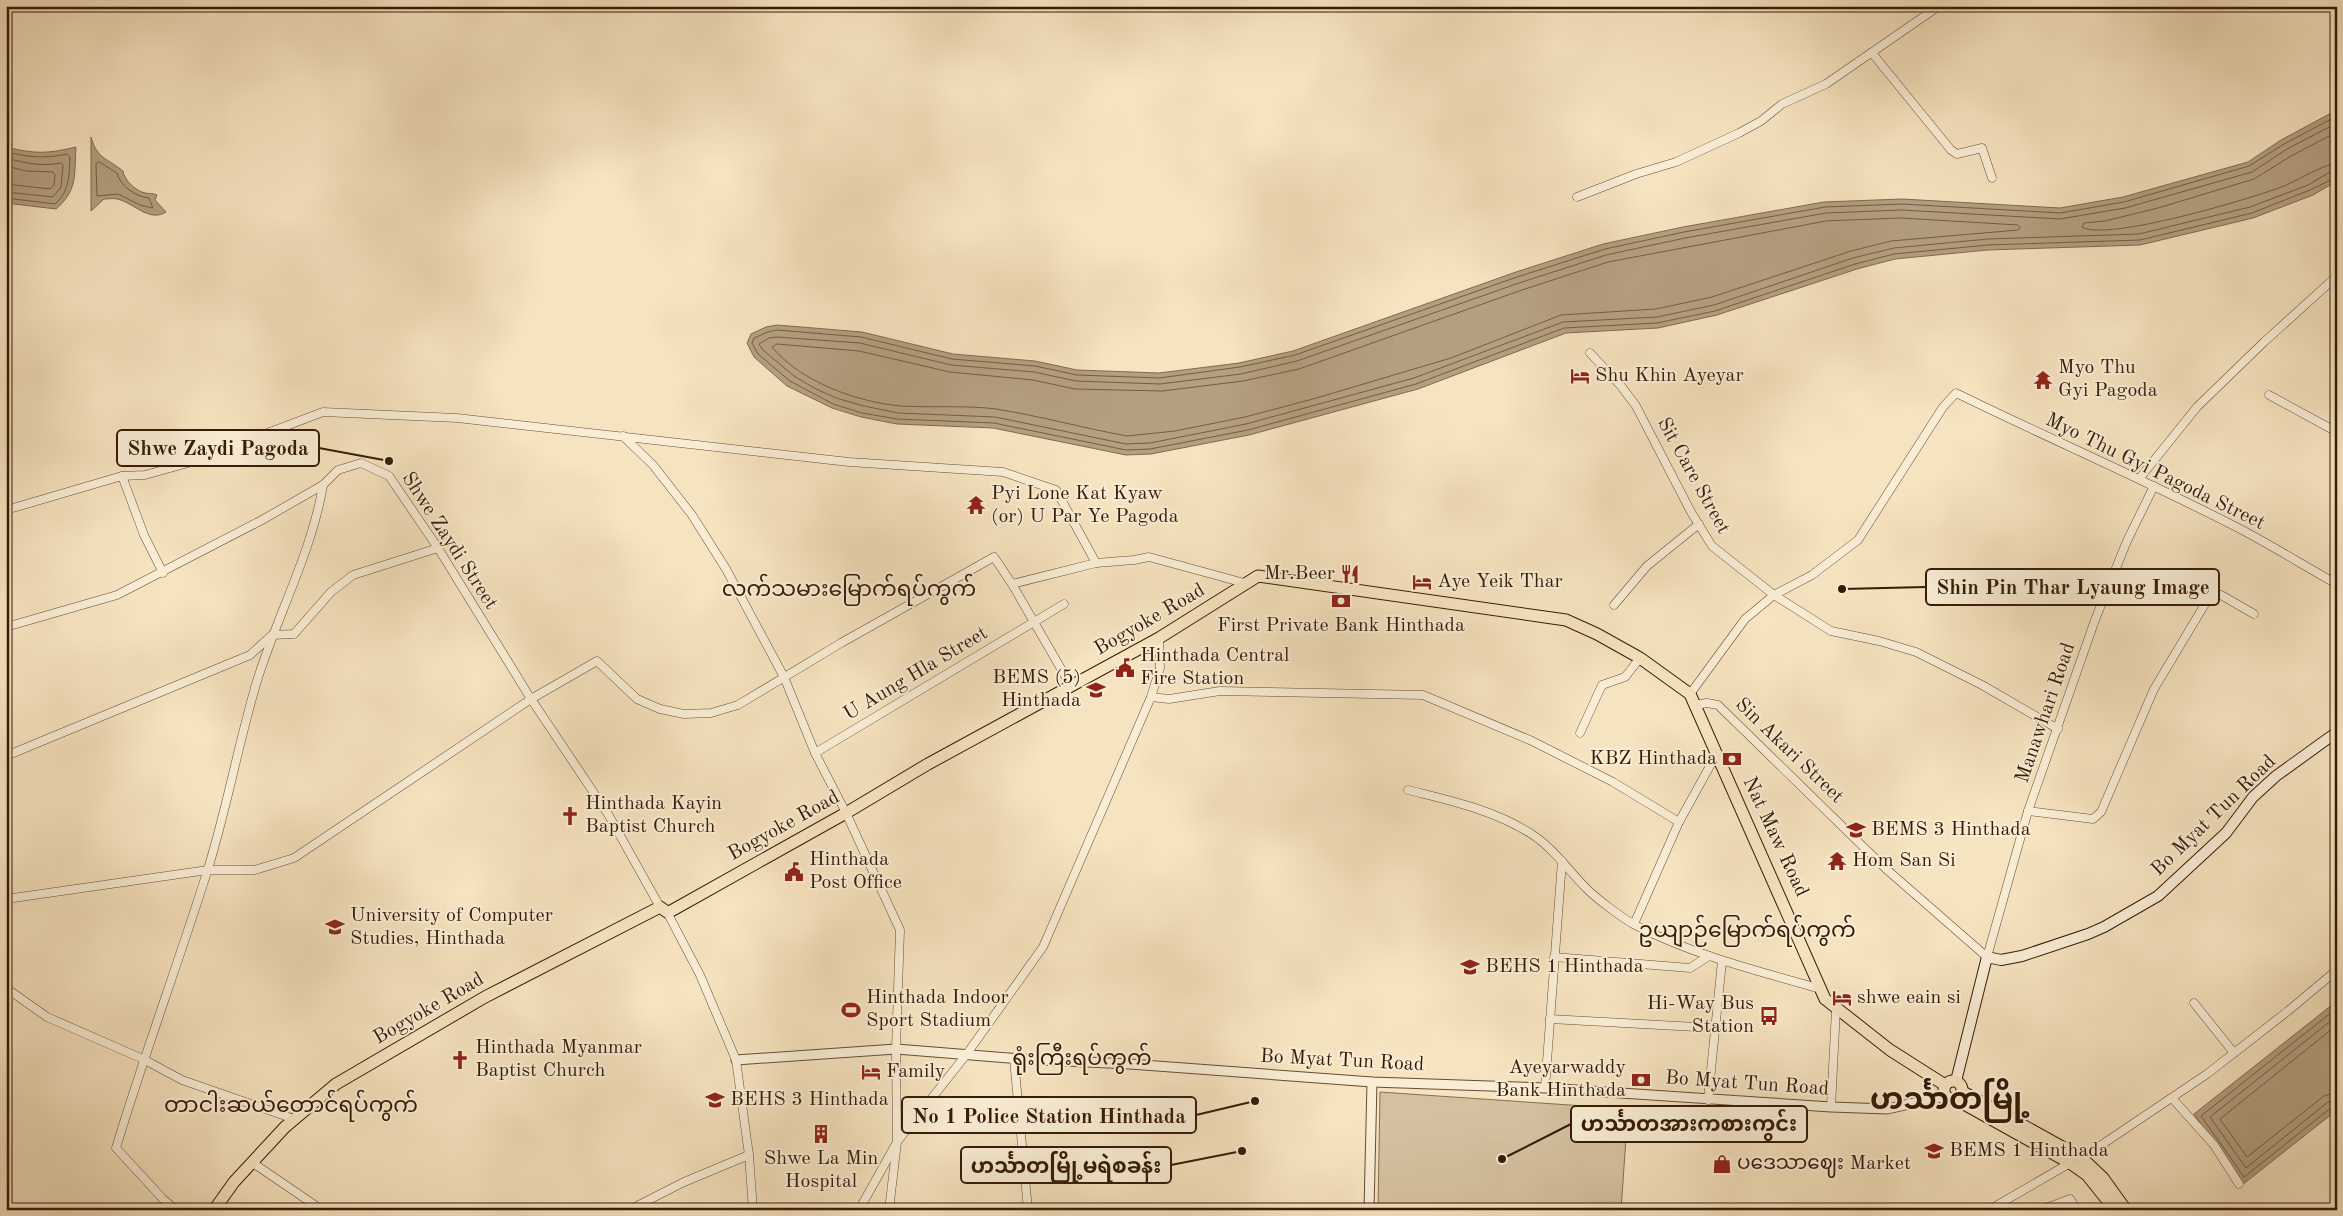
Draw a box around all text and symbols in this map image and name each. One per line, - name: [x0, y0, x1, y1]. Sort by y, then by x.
- place label: Myo Thu Gyi Pagoda: [2058, 358, 2158, 401]
- hotel icon: Shu Khin Ayeyar: [1569, 365, 1591, 387]
- place label: Shu Khin Ayeyar: [1595, 366, 1744, 386]
- temple icon: Myo Thu Gyi Pagoda: [2032, 369, 2054, 391]
- street label: Myo Thu Gyi Pagoda Street: [2042, 410, 2268, 534]
- street label: Sit Care Street: [1653, 414, 1733, 538]
- callout: Shwe Zaydi Pagoda: [117, 430, 319, 466]
- text: Shwe Zaydi Pagoda: [127, 439, 309, 460]
- street label: Shwe Zaydi Street: [397, 469, 501, 613]
- place label: Pyi Lone Kat Kyaw (or) U Par Ye Pagoda: [991, 484, 1179, 527]
- temple icon: Pyi Lone Kat Kyaw (or) U Par Ye Pagoda: [965, 494, 987, 516]
- restaurant icon: Mr.Beer: [1339, 563, 1361, 585]
- place label: Mr.Beer: [1264, 564, 1335, 584]
- callout: Shin Pin Thar Lyaung Image: [1926, 569, 2219, 605]
- hotel icon: Aye Yeik Thar: [1411, 571, 1433, 593]
- place label: Aye Yeik Thar: [1437, 572, 1563, 592]
- district label: လက်သမားမြောက်ရပ်ကွက်: [722, 573, 976, 606]
- text: Shin Pin Thar Lyaung Image: [1936, 578, 2210, 599]
- street label: Bogyoke Road: [1091, 580, 1209, 660]
- bank icon: First Private Bank Hinthada: [1330, 590, 1352, 612]
- place label: First Private Bank Hinthada: [1217, 616, 1465, 636]
- street label: U Aung Hla Street: [841, 623, 991, 725]
- street label: Manawhari Road: [2013, 640, 2079, 786]
- place label: Hinthada Central Fire Station: [1140, 646, 1290, 689]
- public building icon: Hinthada Central Fire Station: [1114, 657, 1136, 679]
- place label: BEMS (5) Hinthada: [992, 668, 1081, 711]
- school or university icon: BEMS (5) Hinthada: [1085, 679, 1107, 701]
- street label: Sin Akari Street: [1731, 694, 1847, 808]
- bank icon: KBZ Hinthada: [1721, 748, 1743, 770]
- place label: KBZ Hinthada: [1589, 749, 1717, 769]
- street label: Bo Myat Tun Road: [2148, 752, 2280, 880]
- street label: Nat Maw Road: [1739, 774, 1811, 900]
- street label: Bogyoke Road: [725, 787, 843, 865]
- place label: Hinthada Kayin Baptist Church: [585, 794, 722, 837]
- church icon: Hinthada Kayin Baptist Church: [559, 805, 581, 827]
- school or university icon: BEMS 3 Hinthada: [1845, 819, 1867, 841]
- place label: BEMS 3 Hinthada: [1871, 820, 2031, 840]
- place label: Hinthada Post Office: [809, 850, 902, 893]
- temple icon: Hom San Si: [1826, 850, 1848, 872]
- place label: Hom San Si: [1852, 851, 1956, 871]
- public building icon: Hinthada Post Office: [783, 861, 805, 883]
- place label: University of Computer Studies, Hinthada: [350, 906, 553, 949]
- district label: ဥယျာဉ်မြောက်ရပ်ကွက်: [1638, 914, 1856, 948]
- school or university icon: University of Computer Studies, Hinthada: [324, 916, 346, 938]
- school or university icon: BEHS 1 Hinthada: [1459, 956, 1481, 978]
- place label: BEHS 1 Hinthada: [1485, 957, 1644, 977]
- street label: Bogyoke Road: [370, 969, 488, 1049]
- hotel icon: shwe eain si: [1831, 987, 1853, 1009]
- place label: Hinthada Indoor Sport Stadium: [866, 988, 1009, 1031]
- place label: shwe eain si: [1857, 988, 1961, 1008]
- place label: Hi-Way Bus Station: [1647, 994, 1754, 1037]
- sports icon: Hinthada Indoor Sport Stadium: [840, 999, 862, 1021]
- bus stop icon: Hi-Way Bus Station: [1758, 1005, 1780, 1027]
- place label: Hinthada Myanmar Baptist Church: [475, 1038, 642, 1081]
- district label: ရုံးကြီးရပ်ကွက်: [1012, 1042, 1152, 1075]
- street label: Bo Myat Tun Road: [1259, 1047, 1425, 1075]
- church icon: Hinthada Myanmar Baptist Church: [449, 1049, 471, 1071]
- place label: Ayeyarwaddy Bank Hinthada: [1495, 1058, 1626, 1101]
- hotel icon: Family: [860, 1061, 882, 1083]
- place label: Family: [886, 1062, 946, 1082]
- street label: Bo Myat Tun Road: [1664, 1068, 1830, 1100]
- bank icon: Ayeyarwaddy Bank Hinthada: [1630, 1069, 1652, 1091]
- district label: ဟင်္သာတမြို့: [1870, 1078, 2030, 1123]
- district label: တာငါးဆယ်တောင်ရပ်ကွက်: [164, 1089, 418, 1122]
- school or university icon: BEHS 3 Hinthada: [704, 1089, 726, 1111]
- place label: BEHS 3 Hinthada: [730, 1090, 889, 1110]
- callout: No 1 Police Station Hinthada: [902, 1097, 1196, 1133]
- callout: ဟင်္သာတအားကစားကွင်း: [1571, 1106, 1807, 1142]
- text: No 1 Police Station Hinthada: [912, 1107, 1186, 1128]
- text: ဟင်္သာတအားကစားကွင်း: [1581, 1108, 1797, 1141]
- building icon: Shwe La Min Hospital: [810, 1123, 832, 1145]
- school or university icon: BEMS 1 Hinthada: [1923, 1140, 1945, 1162]
- place label: BEMS 1 Hinthada: [1949, 1141, 2109, 1161]
- callout: ဟင်္သာတမြို့မရဲစခန်း: [961, 1147, 1171, 1183]
- place label: Shwe La Min Hospital: [764, 1149, 878, 1192]
- text: ဟင်္သာတမြို့မရဲစခန်း: [971, 1150, 1161, 1183]
- shop icon: ပဒေသာဈေး Market: [1711, 1153, 1733, 1175]
- place label: ပဒေသာဈေး Market: [1737, 1154, 1911, 1178]

